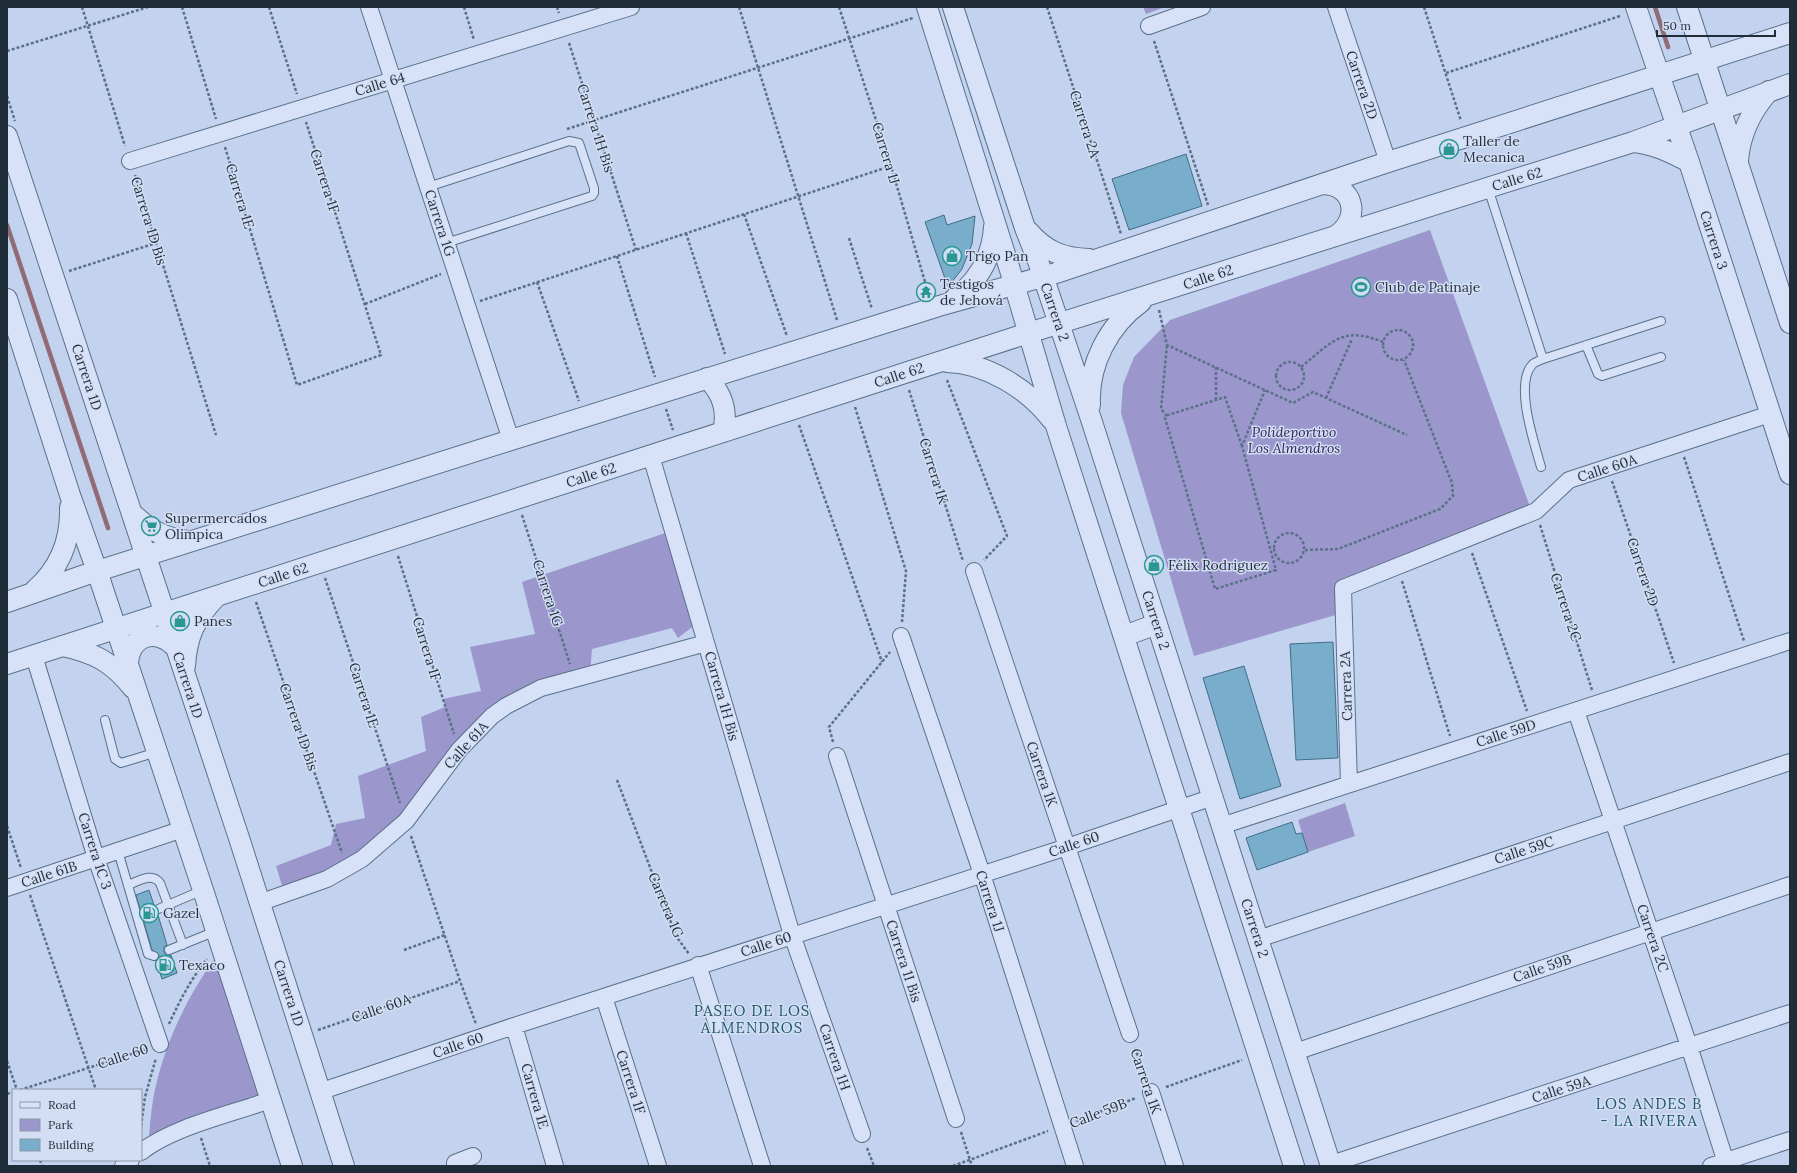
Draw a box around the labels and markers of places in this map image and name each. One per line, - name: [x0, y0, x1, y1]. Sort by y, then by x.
- place label: Taller de Mecanica: [1463, 132, 1525, 166]
- shop icon: Taller de Mecanica: [1438, 138, 1460, 160]
- shop icon: Trigo Pan: [941, 245, 963, 267]
- place label: Trigo Pan: [966, 247, 1029, 265]
- place label: Testigos de Jehová: [940, 275, 1003, 309]
- sports icon: Club de Patinaje: [1350, 276, 1372, 298]
- place label: Club de Patinaje: [1375, 278, 1481, 296]
- temple icon: Testigos de Jehová: [915, 281, 937, 303]
- place label: Supermercados Olimpica: [165, 509, 267, 543]
- supermarket icon: Supermercados Olimpica: [140, 515, 162, 537]
- shop icon: Félix Rodriguez: [1143, 554, 1165, 576]
- place label: Félix Rodriguez: [1168, 556, 1268, 574]
- shop icon: Panes: [169, 610, 191, 632]
- place label: Panes: [194, 612, 232, 630]
- fuel station icon: Gazel: [138, 902, 160, 924]
- place label: Gazel: [163, 904, 200, 922]
- fuel station icon: Texaco: [154, 954, 176, 976]
- place label: Texaco: [179, 956, 225, 974]

